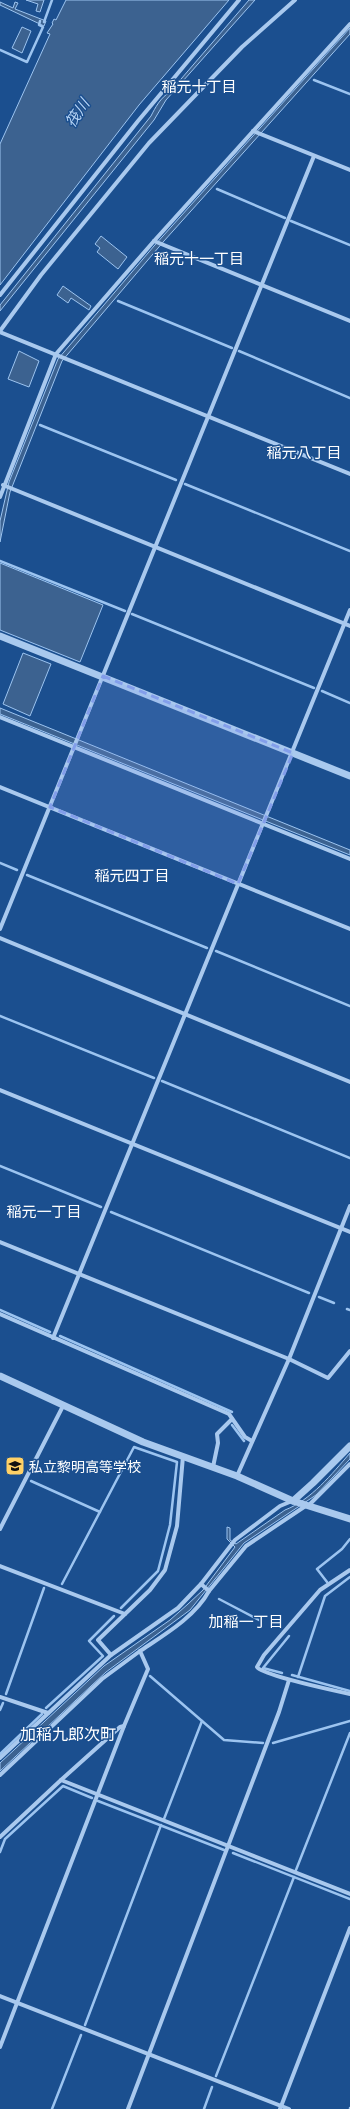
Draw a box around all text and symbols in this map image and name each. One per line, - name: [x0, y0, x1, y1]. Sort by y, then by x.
- district label: 稲元十丁目: [161, 76, 237, 97]
- water label: 筏川: [60, 93, 95, 131]
- district label: 稲元十一丁目: [154, 248, 244, 269]
- district label: 稲元八丁目: [266, 442, 342, 463]
- district label: 稲元四丁目: [94, 865, 170, 886]
- district label: 稲元一丁目: [6, 1201, 82, 1222]
- school or university icon: 私立黎明高等学校: [4, 1455, 26, 1477]
- place label: 私立黎明高等学校: [29, 1457, 141, 1476]
- district label: 加稲一丁目: [208, 1611, 284, 1632]
- district label: 加稲九郎次町: [20, 1723, 116, 1745]

